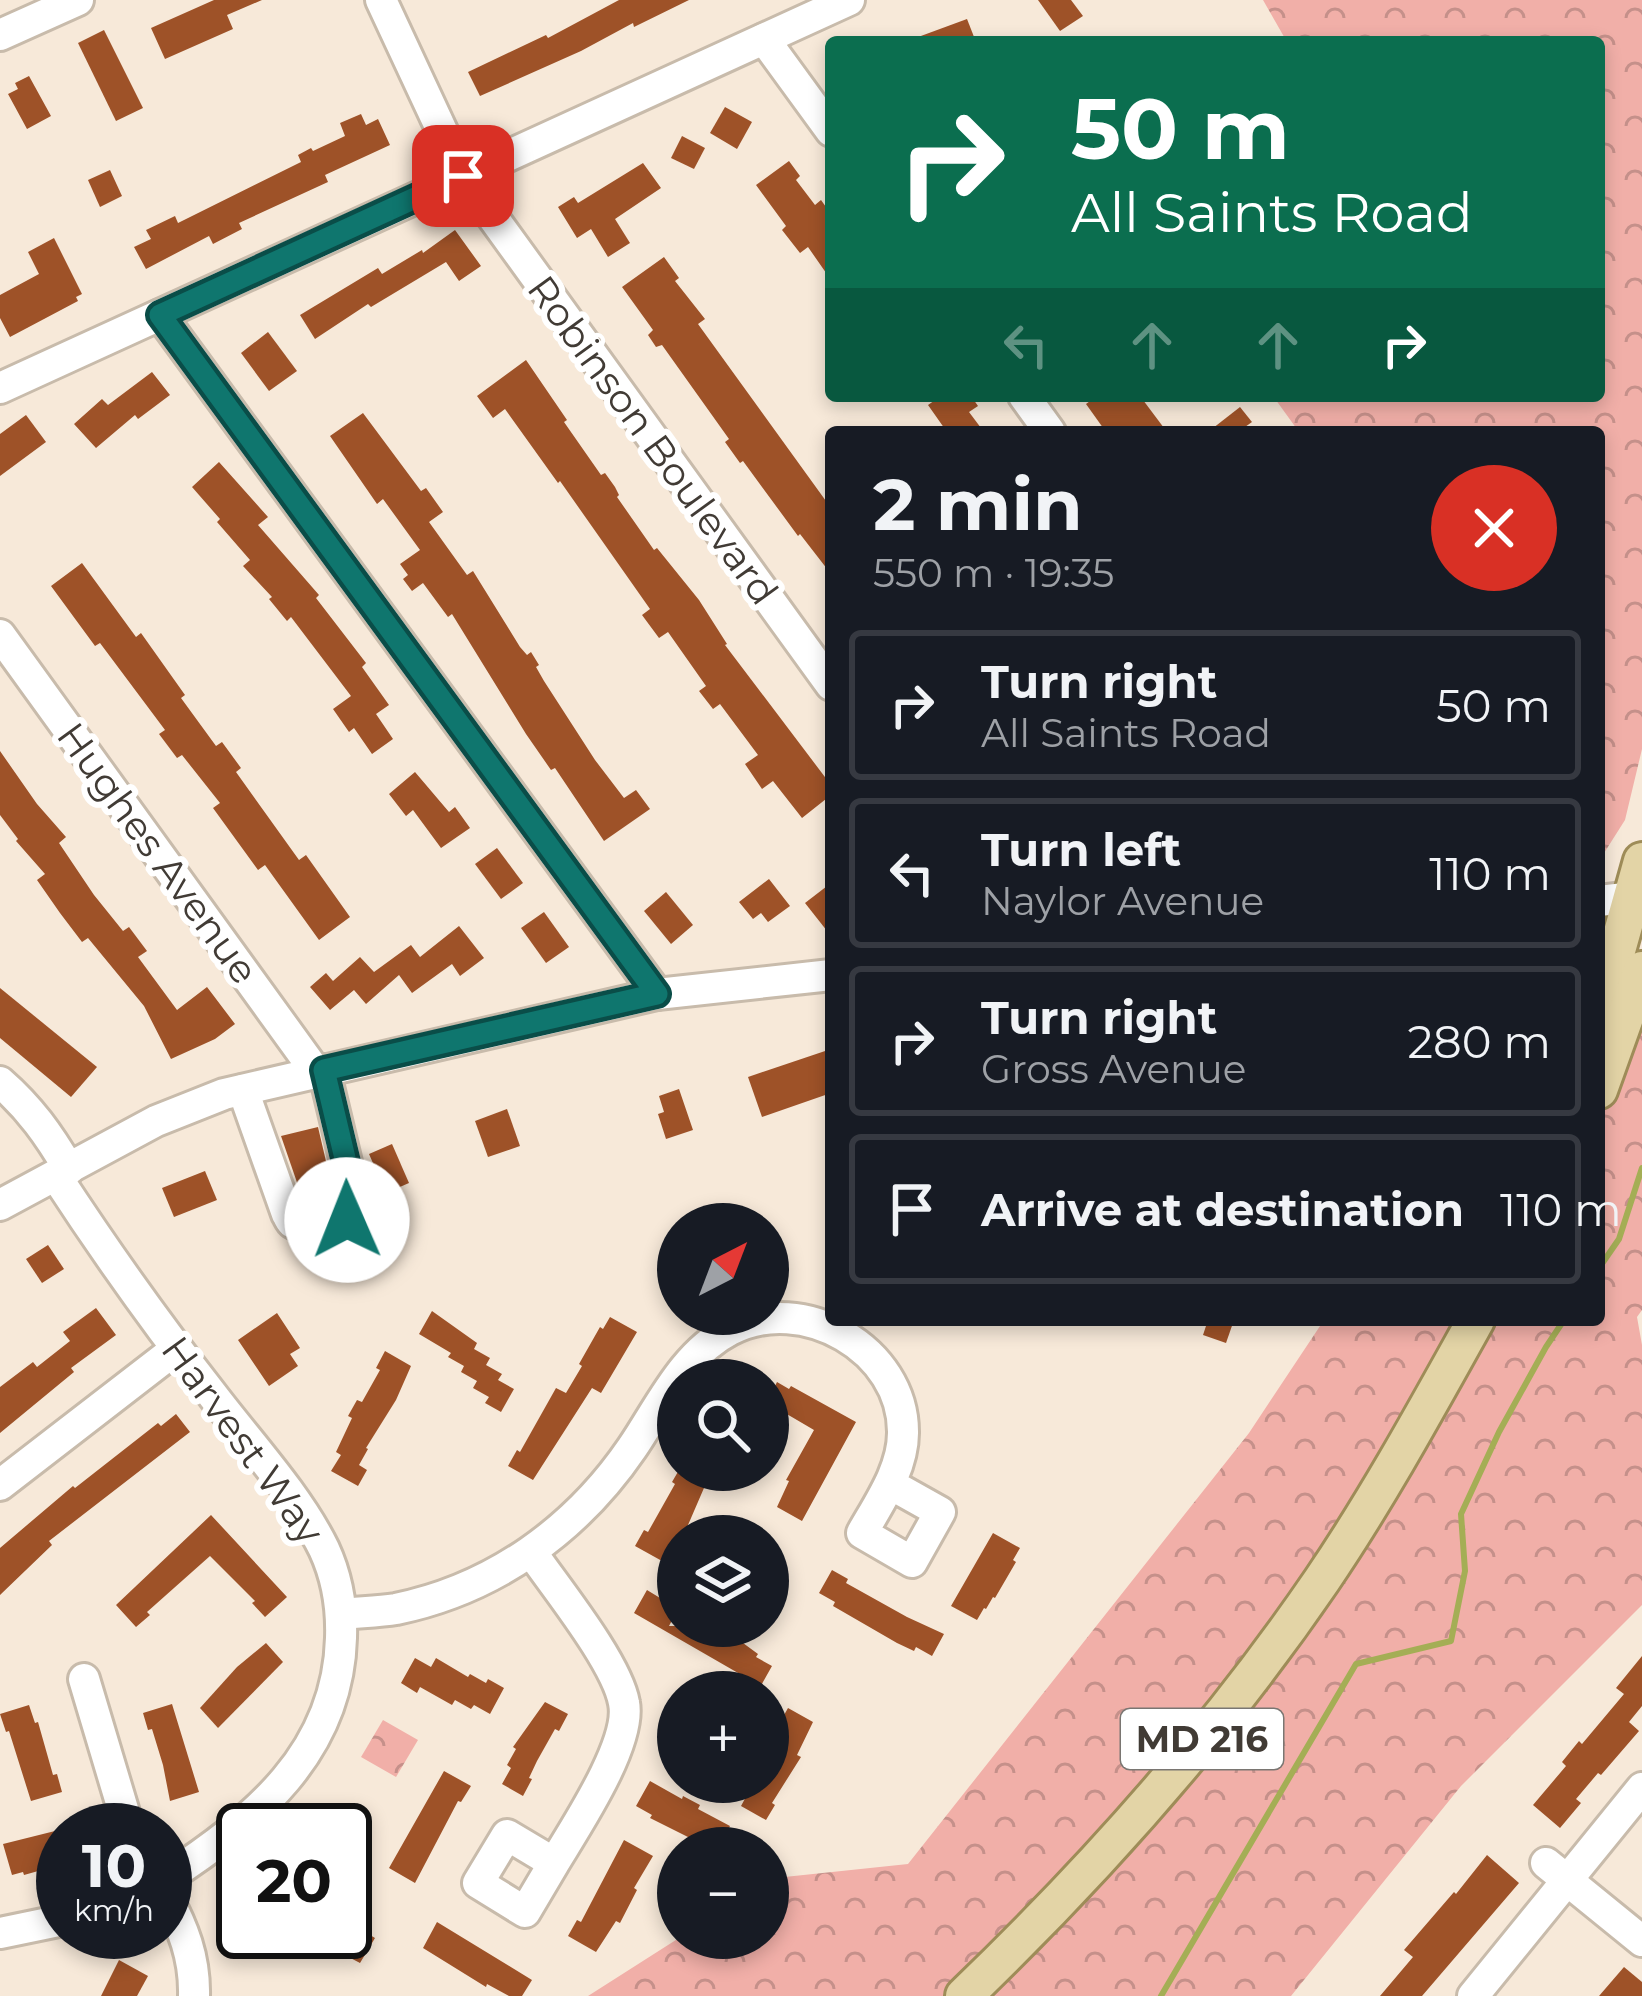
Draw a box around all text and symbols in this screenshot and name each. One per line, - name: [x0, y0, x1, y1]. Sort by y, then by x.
- text: 50 m: [1071, 78, 1290, 180]
- icon: right: [873, 84, 1029, 240]
- pin: [412, 125, 514, 227]
- icon: arrive: [430, 143, 496, 209]
- text: All Saints Road: [1071, 180, 1473, 246]
- street label: Robinson Boulevard: [518, 266, 788, 614]
- icon: left: [993, 312, 1059, 378]
- icon: ahead: [1119, 312, 1185, 378]
- icon: ahead: [1245, 312, 1311, 378]
- icon: right: [1371, 312, 1437, 378]
- text: 2 min: [873, 460, 1083, 548]
- button: close: [1431, 465, 1557, 591]
- text: 550 m · 19:35: [873, 549, 1114, 597]
- text: Turn right: [981, 654, 1217, 709]
- icon: right: [879, 672, 945, 738]
- text: 50 m: [1436, 678, 1551, 733]
- text: All Saints Road: [981, 709, 1271, 757]
- street label: Hughes Avenue: [47, 713, 269, 993]
- text: Turn left: [981, 822, 1181, 877]
- icon: left: [879, 840, 945, 906]
- text: 110 m: [1429, 846, 1551, 901]
- text: Naylor Avenue: [981, 877, 1264, 925]
- text: Turn right: [981, 990, 1217, 1045]
- icon: right: [879, 1008, 945, 1074]
- text: 280 m: [1407, 1014, 1551, 1069]
- text: Gross Avenue: [981, 1045, 1246, 1093]
- position arrow: [284, 1157, 410, 1283]
- icon: arrive: [879, 1176, 945, 1242]
- text: Arrive at destination: [981, 1182, 1464, 1237]
- text: 110 m: [1500, 1182, 1622, 1237]
- north arrow: [657, 1203, 789, 1335]
- map controls: [657, 1203, 789, 1959]
- street label: Harvest Way: [152, 1327, 335, 1554]
- button: search: [657, 1359, 789, 1491]
- button: layers: [657, 1515, 789, 1647]
- button: +: [657, 1671, 789, 1803]
- road number: MD 216: [1121, 1709, 1283, 1769]
- speed limit sign: 20: [216, 1803, 372, 1959]
- button: −: [657, 1827, 789, 1959]
- text: 10: [82, 1829, 146, 1902]
- text: km/h: [74, 1892, 154, 1929]

